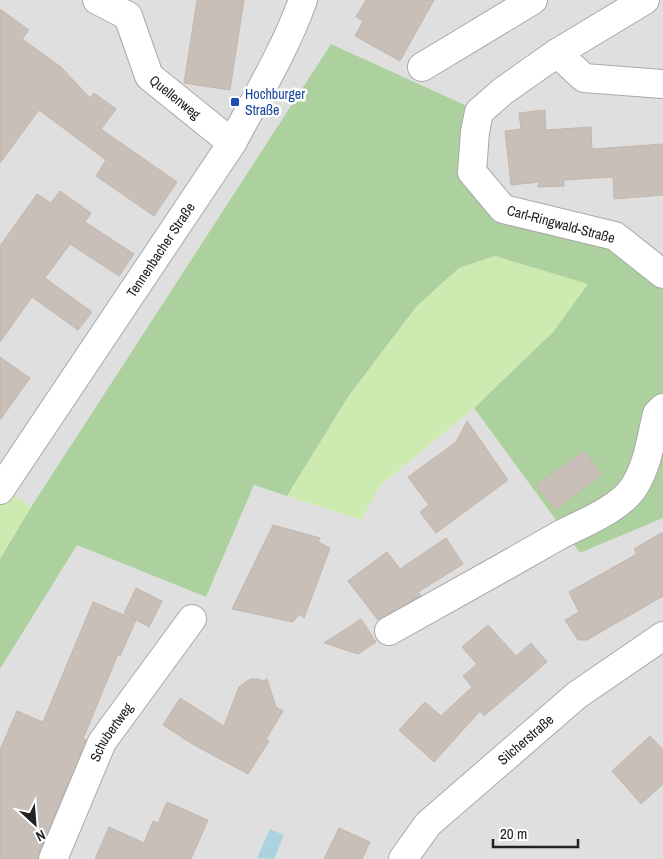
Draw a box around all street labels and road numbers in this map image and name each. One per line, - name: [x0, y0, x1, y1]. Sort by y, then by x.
- street label: Quellenweg: [146, 71, 205, 124]
- street label: Tennenbacher Straße: [122, 199, 199, 301]
- street label: Carl-Ringwald-Straße: [505, 201, 617, 247]
- street label: Schubertweg: [86, 699, 137, 764]
- street label: Silcherstraße: [494, 710, 557, 769]

